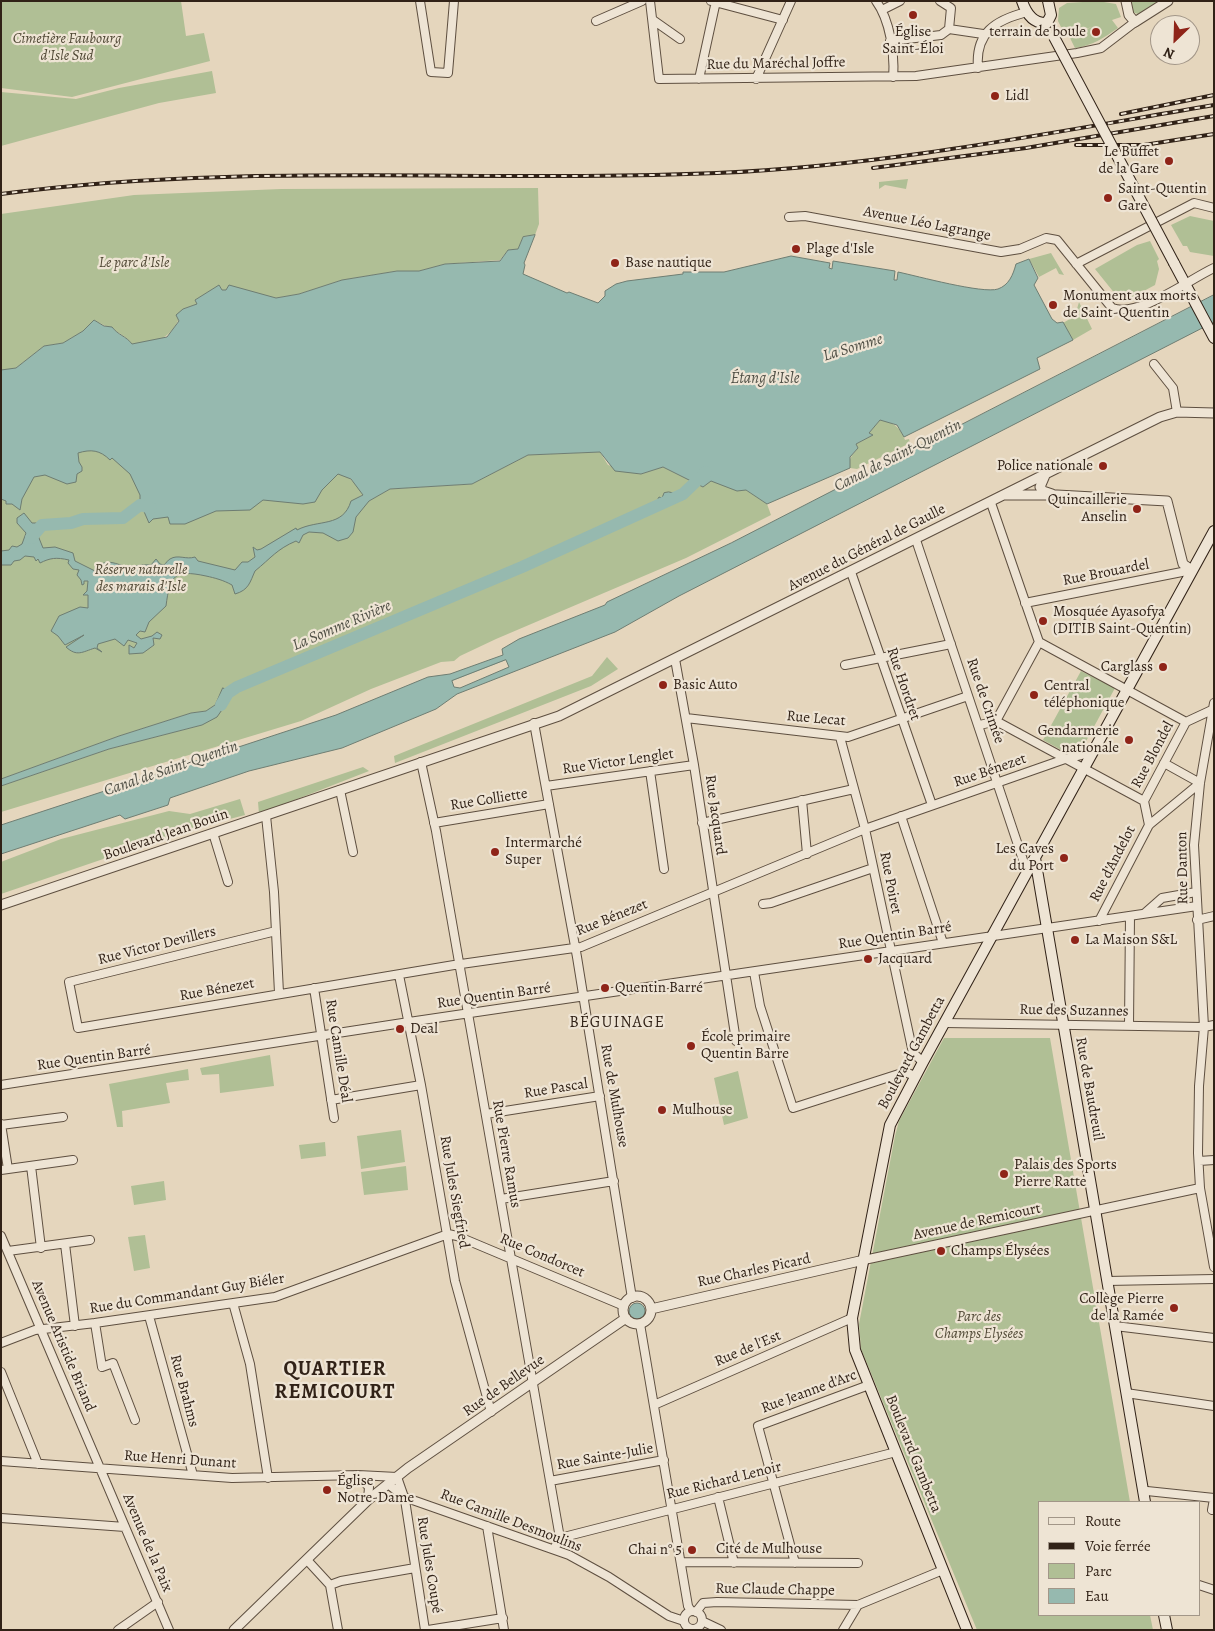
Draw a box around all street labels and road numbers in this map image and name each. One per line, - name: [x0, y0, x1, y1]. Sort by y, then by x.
- street label: Rue du Maréchal Joffre: [706, 54, 846, 74]
- street label: Avenue Léo Lagrange: [862, 203, 992, 245]
- street label: Avenue du Général de Gaulle: [785, 500, 949, 596]
- street label: Rue Brouardel: [1061, 556, 1151, 590]
- street label: Rue Hordret: [882, 645, 924, 723]
- street label: Rue de Crimée: [962, 656, 1008, 746]
- street label: Rue Lecat: [786, 707, 846, 731]
- street label: Rue Blondel: [1128, 718, 1178, 792]
- street label: Rue Victor Lenglet: [561, 745, 675, 779]
- street label: Rue Bénezet: [951, 750, 1029, 792]
- street label: Rue Jacquard: [700, 774, 730, 856]
- street label: Rue Colliette: [449, 785, 529, 815]
- street label: Boulevard Jean Bouin: [101, 805, 231, 865]
- street label: Rue d'Andelot: [1086, 823, 1140, 905]
- street label: Rue Danton: [1173, 831, 1193, 905]
- street label: Rue Poiret: [875, 850, 905, 916]
- street label: Rue Bénezet: [574, 896, 650, 940]
- street label: Rue Quentin Barré: [837, 918, 953, 954]
- street label: Rue Victor Devillers: [96, 923, 218, 969]
- street label: Rue Bénezet: [178, 975, 256, 1005]
- street label: Rue Quentin Barré: [436, 979, 552, 1013]
- street label: Boulevard Gambetta: [875, 993, 949, 1113]
- street label: Rue Camille Déal: [321, 998, 355, 1104]
- street label: Rue des Suzannes: [1019, 1001, 1129, 1021]
- street label: Rue de Baudreuil: [1071, 1036, 1107, 1142]
- street label: Rue Quentin Barré: [36, 1041, 152, 1075]
- street label: Rue de Mulhouse: [596, 1043, 632, 1149]
- street label: Rue Pascal: [523, 1075, 589, 1103]
- street label: Rue Pierre Ramus: [488, 1099, 524, 1209]
- street label: Rue Jules Siegfried: [435, 1134, 473, 1250]
- street label: Avenue de Remicourt: [912, 1200, 1042, 1244]
- street label: Rue Condorcet: [497, 1230, 587, 1282]
- street label: Rue Charles Picard: [696, 1250, 812, 1292]
- street label: Rue du Commandant Guy Biéler: [88, 1270, 286, 1318]
- street label: Avenue Aristide Briand: [27, 1278, 99, 1414]
- street label: Rue de l'Est: [712, 1327, 784, 1371]
- street label: Rue de Bellevue: [460, 1351, 548, 1421]
- street label: Rue Brahms: [166, 1353, 202, 1429]
- street label: Rue Jeanne d'Arc: [759, 1366, 859, 1418]
- street label: Boulevard Gambetta: [881, 1393, 945, 1515]
- street label: Rue Sainte-Julie: [555, 1440, 655, 1474]
- street label: Rue Henri Dunant: [123, 1447, 237, 1473]
- street label: Rue Richard Lenoir: [665, 1458, 783, 1504]
- street label: Rue Camille Desmoulins: [438, 1486, 584, 1556]
- street label: Avenue de la Paix: [118, 1491, 176, 1595]
- street label: Rue Jules Coupé: [412, 1515, 446, 1615]
- street label: Cité de Mulhouse: [716, 1540, 822, 1558]
- street label: Rue Claude Chappe: [715, 1580, 835, 1600]

